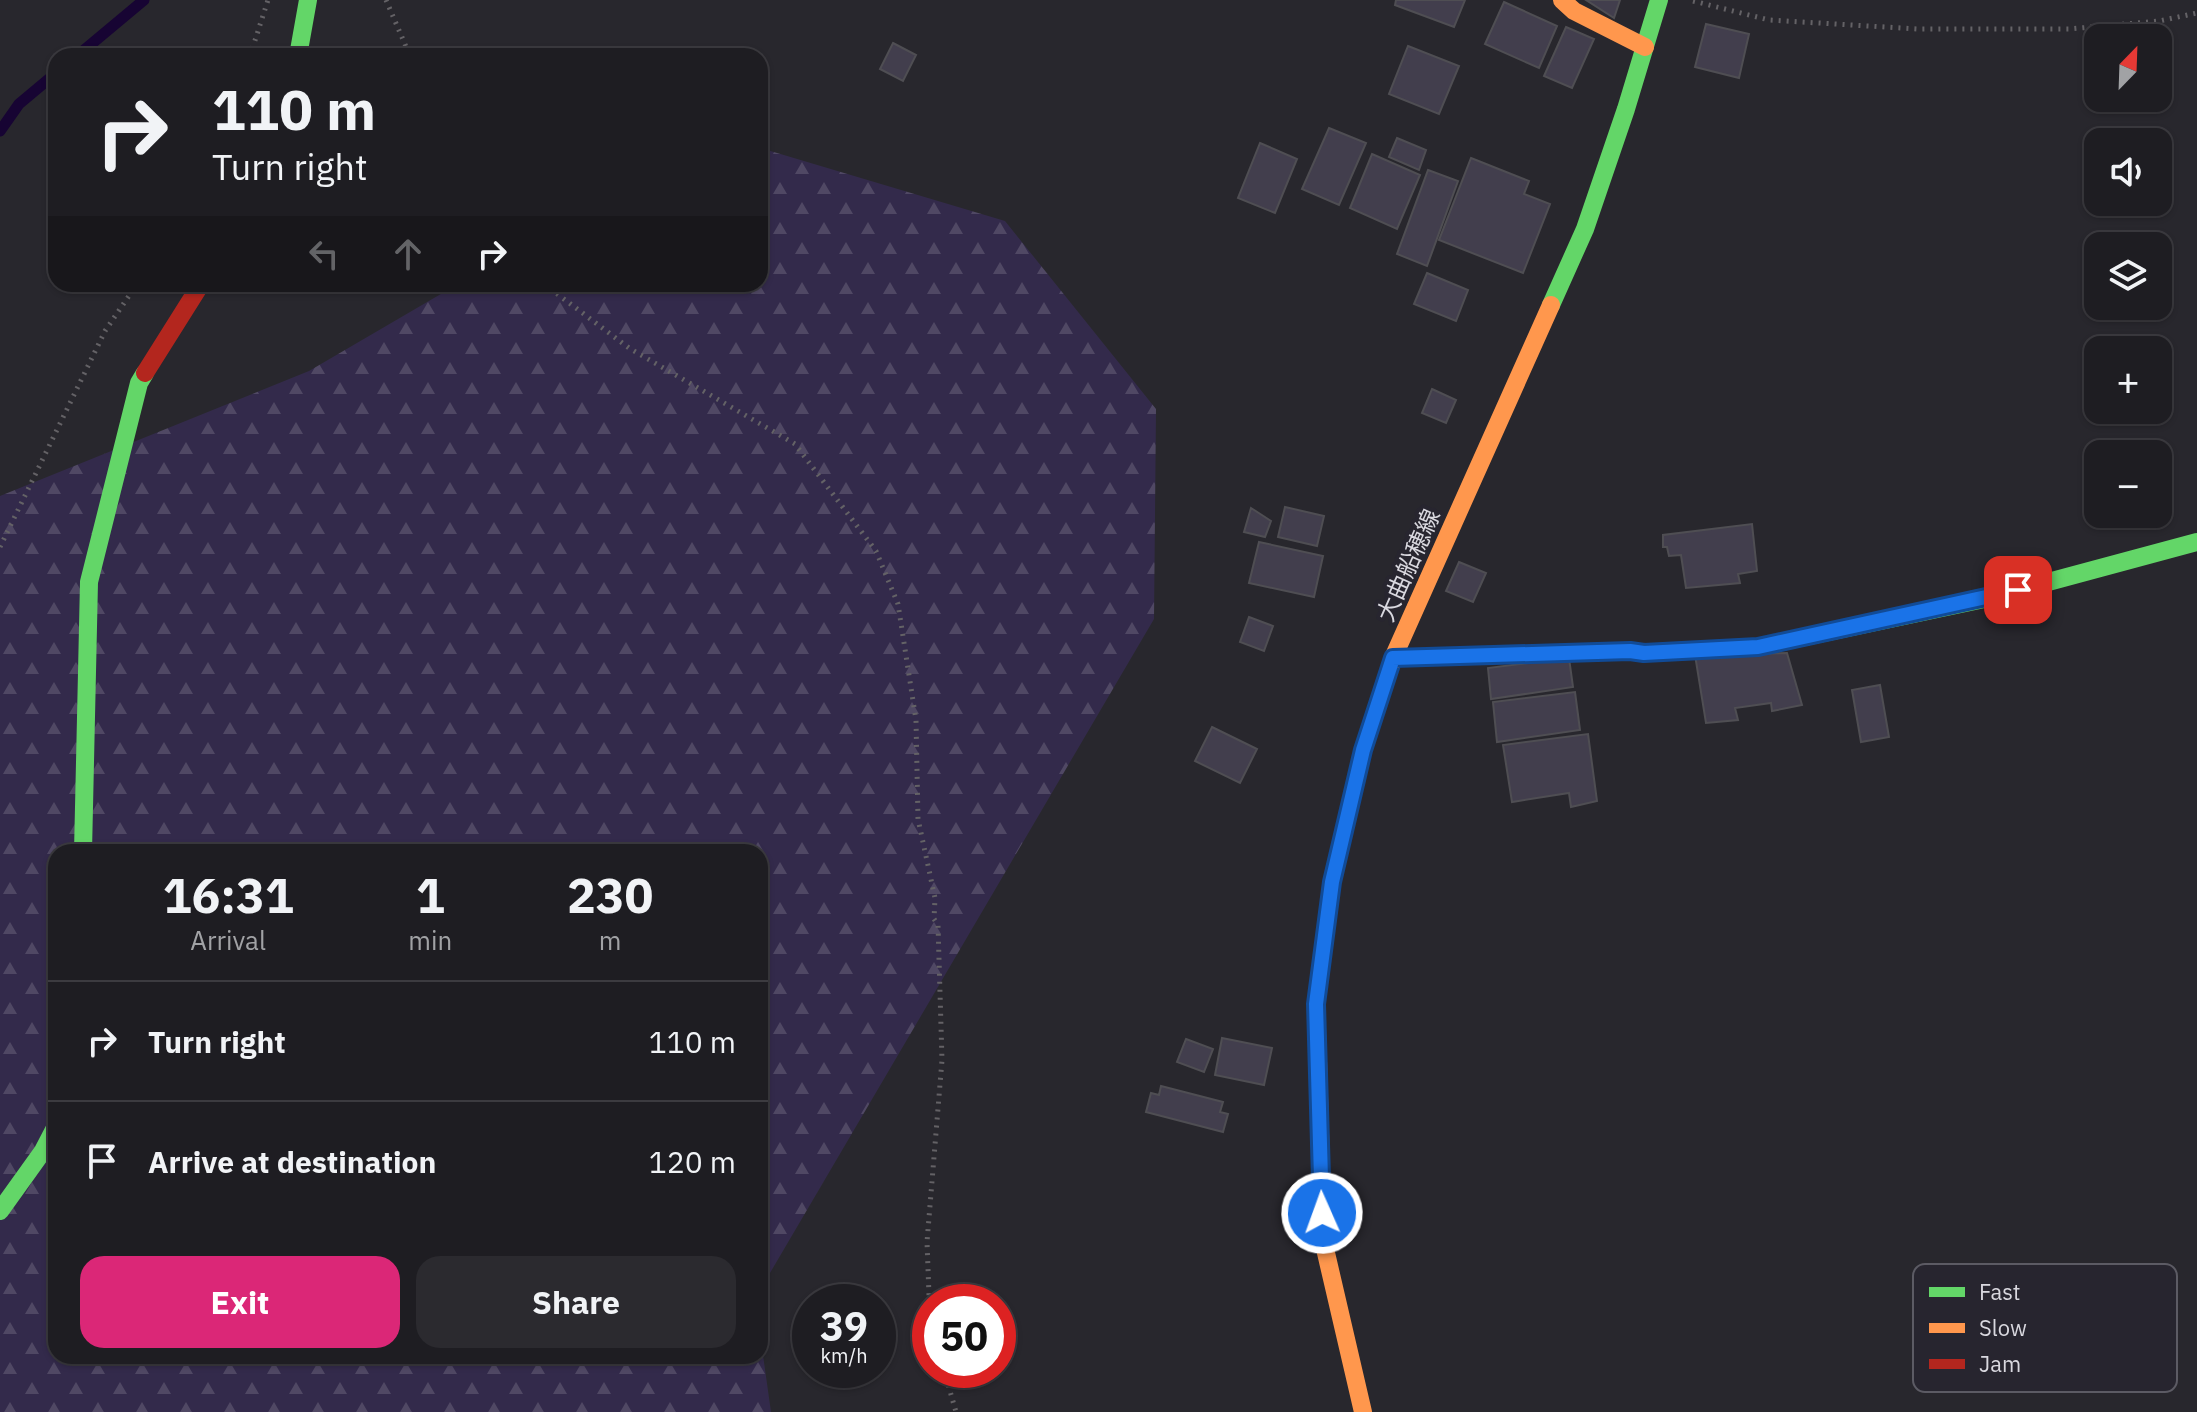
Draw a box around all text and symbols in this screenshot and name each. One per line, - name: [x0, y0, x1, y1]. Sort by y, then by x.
- north arrow: [2084, 24, 2172, 112]
- map controls: [2084, 24, 2172, 528]
- text: 110 m: [212, 73, 376, 145]
- icon: right: [80, 80, 184, 184]
- button: sound: [2084, 128, 2172, 216]
- text: Turn right: [212, 143, 368, 190]
- icon: left: [302, 232, 346, 276]
- icon: ahead: [386, 232, 430, 276]
- icon: right: [470, 232, 514, 276]
- button: layers: [2084, 232, 2172, 320]
- button: +: [2084, 336, 2172, 424]
- button: −: [2084, 440, 2172, 528]
- street label: 大曲船穂線: [1369, 504, 1447, 626]
- pin: [1984, 556, 2052, 624]
- icon: arrive: [1996, 568, 2040, 612]
- text: 16:31: [163, 864, 294, 926]
- text: 1: [416, 864, 445, 926]
- text: 230: [567, 864, 653, 926]
- text: Arrival: [190, 923, 266, 957]
- text: min: [408, 923, 452, 957]
- text: m: [599, 923, 621, 957]
- icon: right: [80, 1019, 124, 1063]
- text: Turn right: [148, 1022, 286, 1061]
- text: 110 m: [649, 1022, 736, 1061]
- icon: arrive: [80, 1139, 124, 1183]
- text: Arrive at destination: [148, 1142, 436, 1181]
- text: 120 m: [649, 1142, 736, 1181]
- position arrow: [1280, 1171, 1364, 1255]
- button: Exit: [80, 1256, 400, 1348]
- button: Share: [416, 1256, 736, 1348]
- legend: [1913, 1264, 2177, 1392]
- text: Fast: [1979, 1277, 2020, 1306]
- speed limit sign: 50: [912, 1284, 1016, 1388]
- text: 39: [820, 1300, 868, 1352]
- text: Slow: [1979, 1313, 2027, 1342]
- text: km/h: [820, 1342, 868, 1369]
- text: Jam: [1979, 1349, 2021, 1378]

